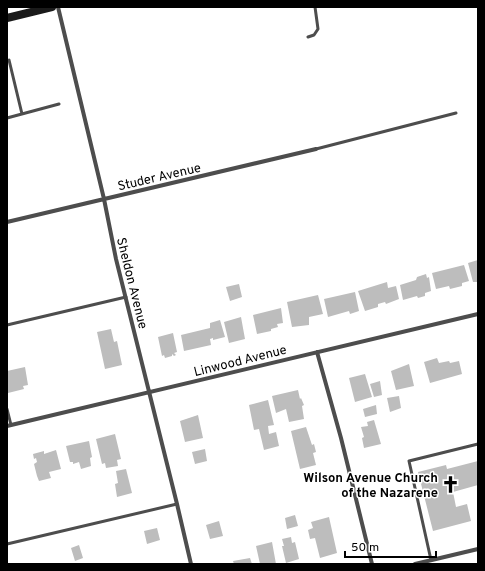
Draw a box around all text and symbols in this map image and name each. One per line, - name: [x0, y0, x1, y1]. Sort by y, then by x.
- street label: Studer Avenue: [116, 161, 203, 195]
- street label: Sheldon Avenue: [112, 236, 150, 331]
- street label: Linwood Avenue: [192, 343, 289, 381]
- place label: Wilson Avenue Church of the Nazarene: [303, 471, 438, 502]
- church icon: Wilson Avenue Church of the Nazarene: [441, 474, 461, 494]
- scale bar: [345, 533, 436, 559]
- text: 50 m: [351, 540, 379, 556]

